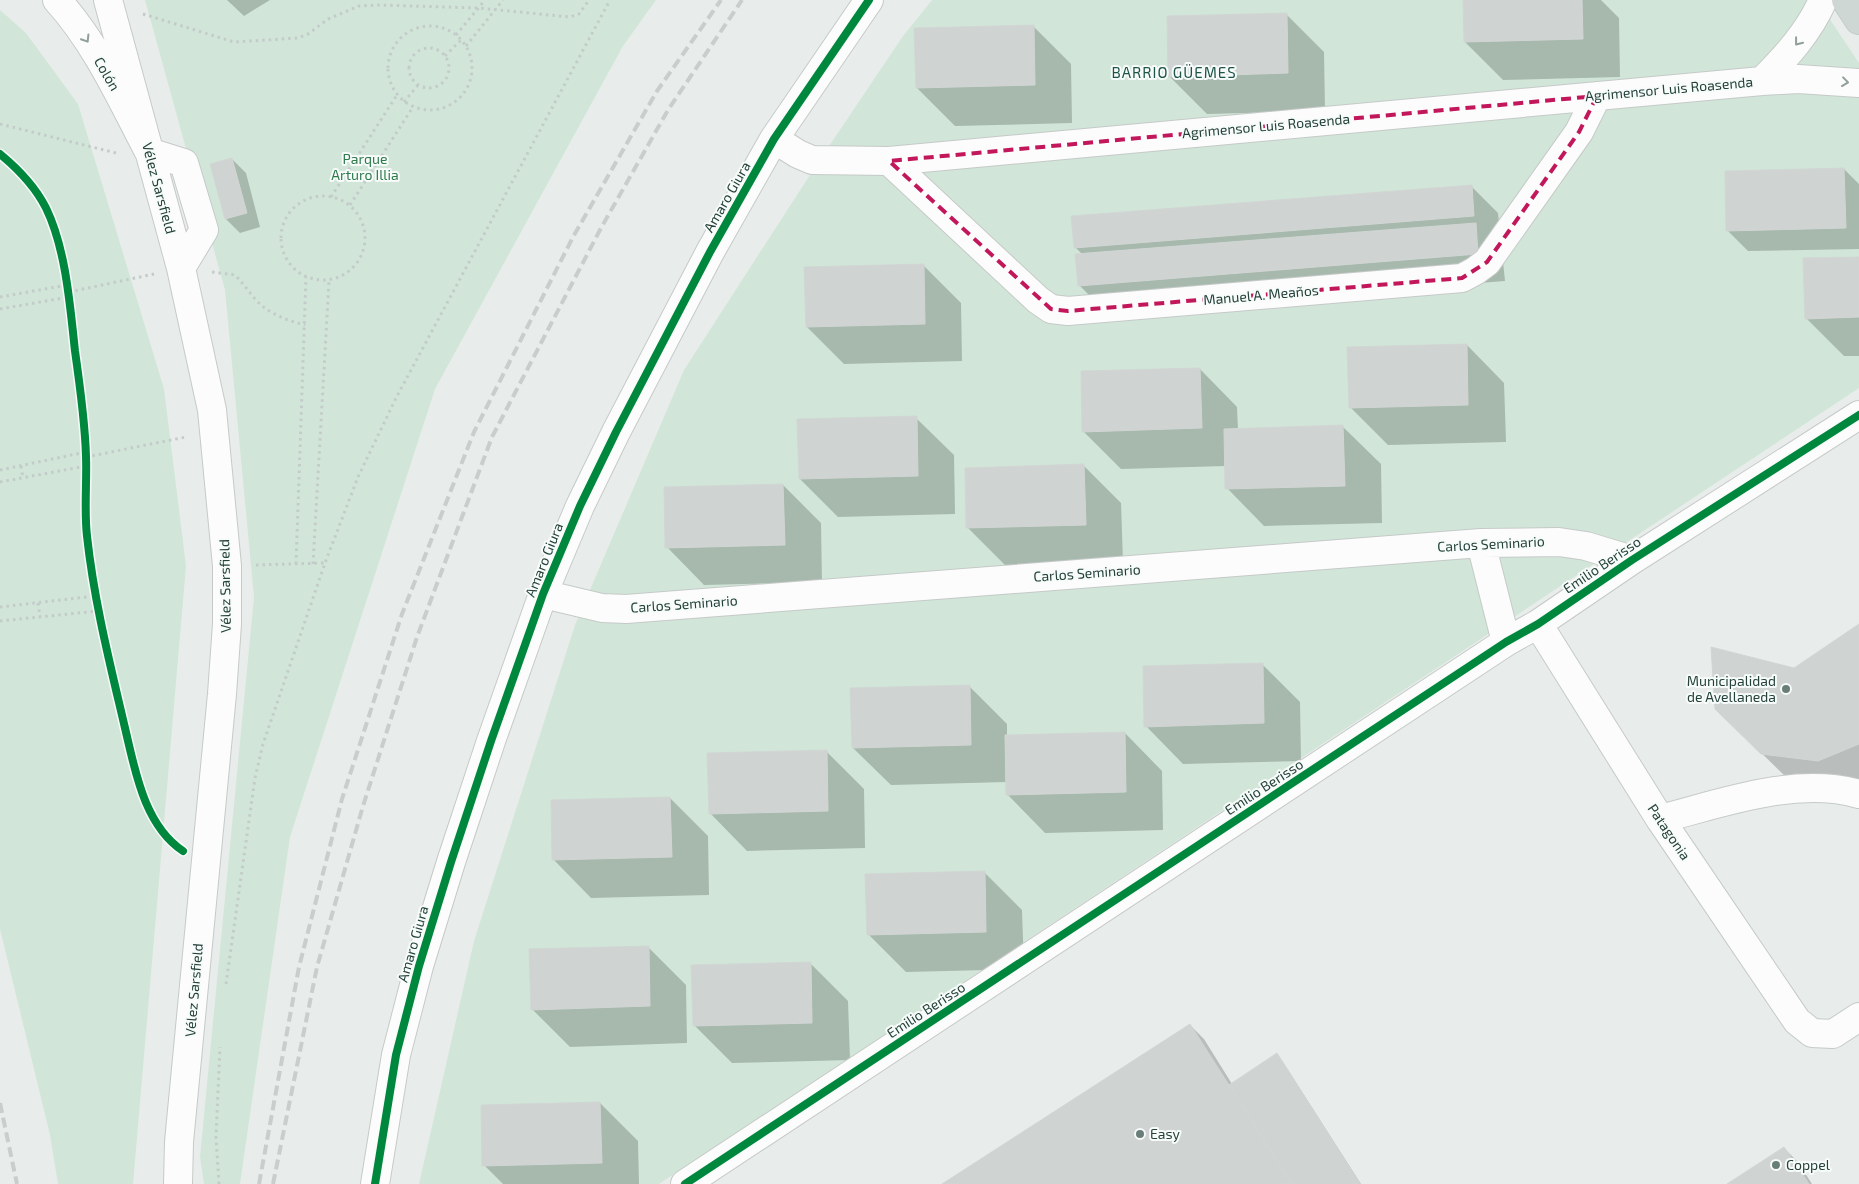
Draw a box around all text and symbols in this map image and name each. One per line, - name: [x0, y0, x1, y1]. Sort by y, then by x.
- one-way arrow: [79, 34, 89, 43]
- one-way arrow: [1795, 36, 1803, 45]
- street label: Colón: [91, 54, 124, 94]
- district label: BARRIO GÜEMES: [1111, 63, 1237, 81]
- street label: Agrimensor Luis Roasenda: [1584, 73, 1754, 104]
- one-way arrow: [1842, 76, 1850, 87]
- street label: Agrimensor Luis Roasenda: [1181, 110, 1351, 141]
- street label: Vélez Sarsfield: [139, 140, 180, 235]
- park label: Parque Arturo Illia: [331, 150, 399, 183]
- street label: Amaro Giura: [700, 158, 754, 235]
- street label: Manuel A. Meaños: [1202, 281, 1319, 308]
- street label: Amaro Giura: [521, 520, 566, 599]
- street label: Carlos Seminario: [1437, 532, 1545, 555]
- street label: Emilio Berisso: [1560, 532, 1644, 597]
- street label: Vélez Sarsfield: [215, 539, 234, 633]
- street label: Carlos Seminario: [1033, 560, 1141, 585]
- street label: Carlos Seminario: [630, 591, 738, 616]
- place label: Municipalidad de Avellaneda: [1687, 672, 1776, 705]
- marker: Municipalidad de Avellaneda: [1780, 683, 1792, 695]
- street label: Emilio Berisso: [1221, 755, 1306, 818]
- street label: Patagonia: [1644, 800, 1694, 863]
- street label: Amaro Giura: [393, 904, 432, 984]
- street label: Vélez Sarsfield: [181, 942, 206, 1037]
- street label: Emilio Berisso: [883, 978, 968, 1041]
- place label: Easy: [1150, 1125, 1181, 1142]
- marker: Easy: [1134, 1128, 1146, 1140]
- place label: Coppel: [1786, 1156, 1831, 1173]
- marker: Coppel: [1770, 1159, 1782, 1171]

